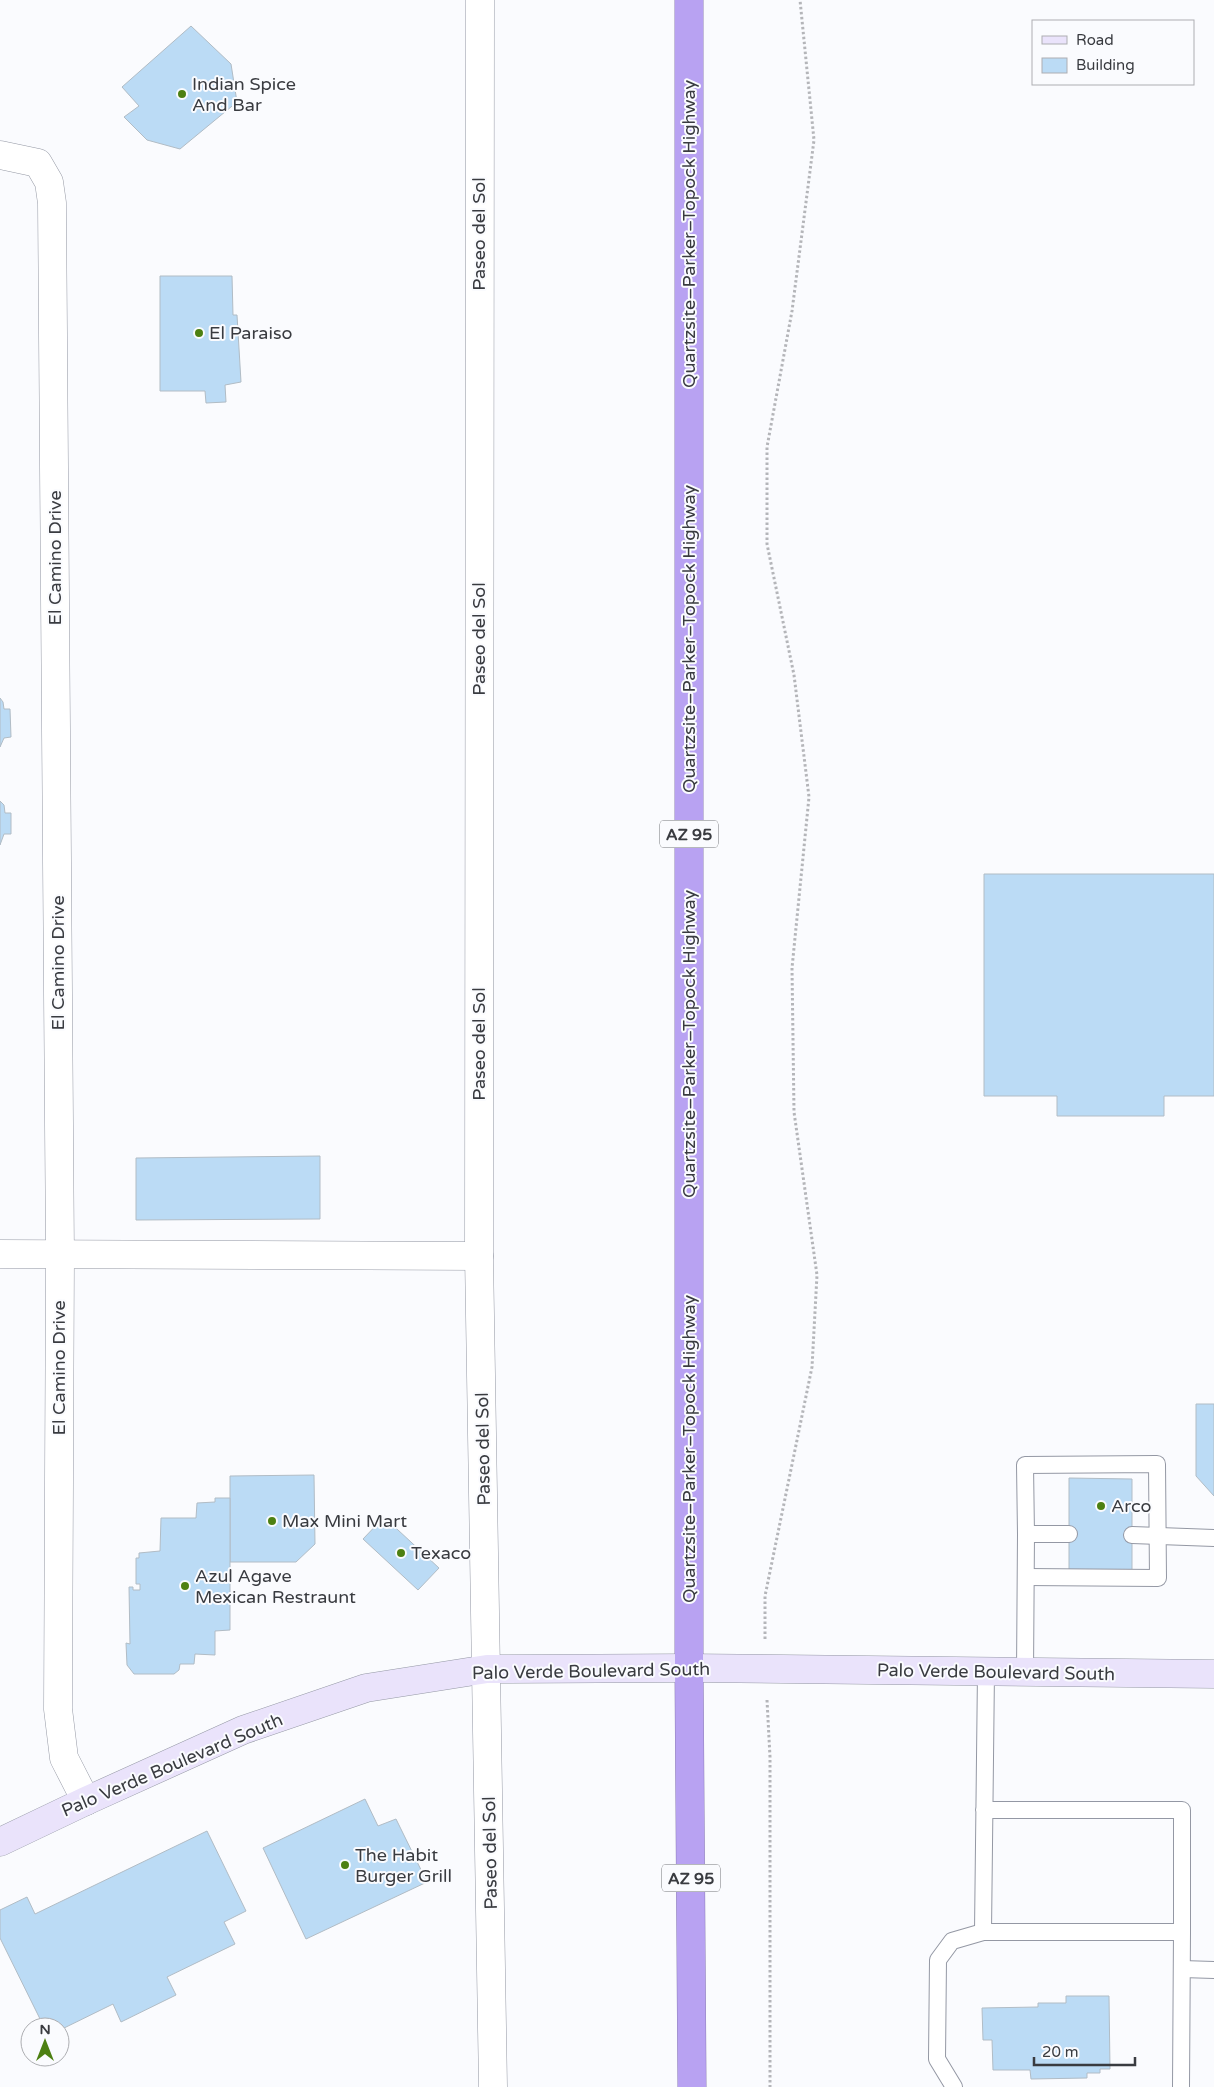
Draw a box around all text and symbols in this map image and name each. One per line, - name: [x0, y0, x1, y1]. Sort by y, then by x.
- legend: [1032, 20, 1194, 85]
- text: Road: [1076, 31, 1114, 49]
- text: Building: [1076, 56, 1135, 74]
- place label: Indian Spice And Bar: [192, 73, 296, 116]
- street label: Quartzsite–Parker–Topock Highway: [678, 80, 700, 388]
- marker: Indian Spice And Bar: [176, 88, 188, 100]
- street label: Paseo del Sol: [468, 177, 490, 291]
- place label: El Paraiso: [209, 322, 293, 344]
- marker: El Paraiso: [193, 327, 205, 339]
- street label: Quartzsite–Parker–Topock Highway: [678, 485, 700, 793]
- street label: El Camino Drive: [44, 490, 66, 626]
- street label: Paseo del Sol: [468, 582, 490, 696]
- road number: AZ 95: [660, 821, 718, 848]
- street label: Quartzsite–Parker–Topock Highway: [678, 890, 700, 1198]
- street label: El Camino Drive: [47, 895, 69, 1031]
- street label: Paseo del Sol: [468, 987, 490, 1101]
- street label: Quartzsite–Parker–Topock Highway: [678, 1295, 700, 1603]
- street label: El Camino Drive: [48, 1300, 70, 1436]
- street label: Paseo del Sol: [471, 1392, 495, 1506]
- place label: Arco: [1111, 1495, 1151, 1517]
- marker: Arco: [1095, 1500, 1107, 1512]
- place label: Max Mini Mart: [282, 1510, 407, 1532]
- marker: Max Mini Mart: [266, 1515, 278, 1527]
- place label: Texaco: [411, 1542, 471, 1564]
- marker: Texaco: [395, 1547, 407, 1559]
- place label: Azul Agave Mexican Restraunt: [195, 1565, 356, 1608]
- marker: Azul Agave Mexican Restraunt: [179, 1580, 191, 1592]
- street label: Palo Verde Boulevard South: [472, 1658, 710, 1684]
- street label: Palo Verde Boulevard South: [877, 1659, 1115, 1685]
- street label: Palo Verde Boulevard South: [58, 1708, 286, 1822]
- street label: Paseo del Sol: [478, 1796, 502, 1910]
- place label: The Habit Burger Grill: [355, 1844, 452, 1887]
- marker: The Habit Burger Grill: [339, 1859, 351, 1871]
- road number: AZ 95: [662, 1865, 720, 1892]
- north arrow: [20, 2017, 70, 2067]
- text: N: [39, 2021, 51, 2038]
- scale bar: [1034, 2034, 1135, 2066]
- text: 20 m: [1042, 2043, 1079, 2061]

